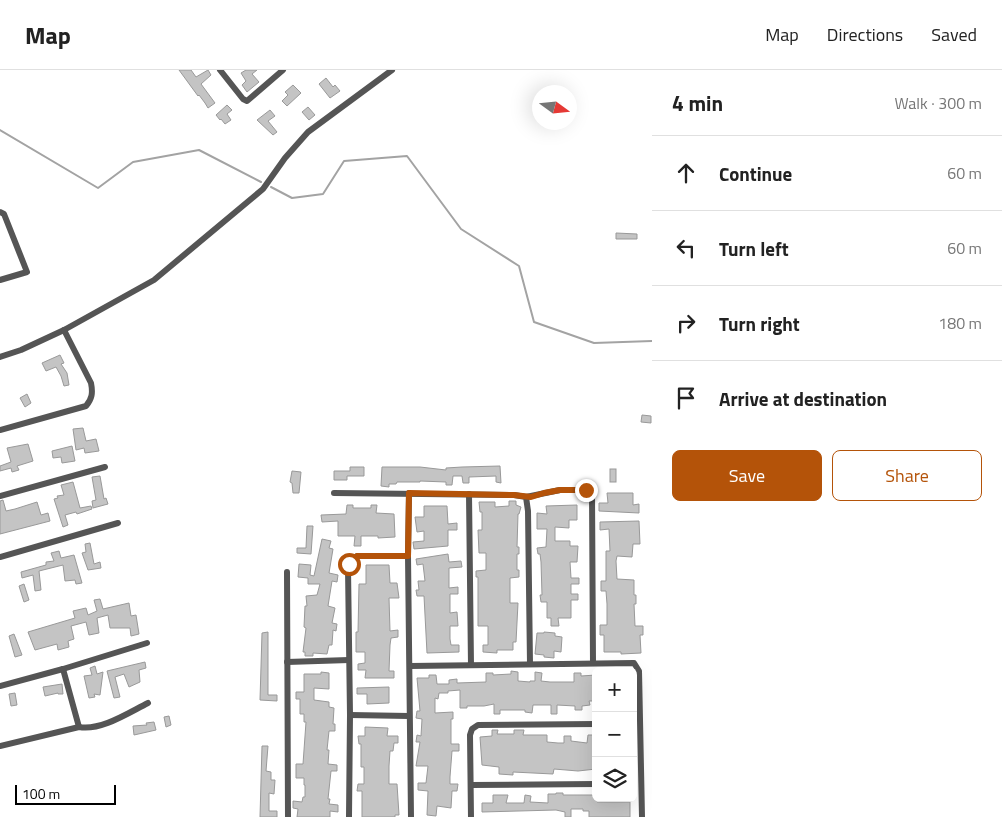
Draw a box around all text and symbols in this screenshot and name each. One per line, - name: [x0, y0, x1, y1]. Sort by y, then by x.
- text: Map: [25, 17, 71, 53]
- text: Map: [765, 21, 799, 48]
- text: Directions: [827, 21, 903, 48]
- text: Saved: [931, 21, 977, 48]
- north arrow: [532, 85, 577, 130]
- text: 4 min: [672, 87, 723, 119]
- text: Walk · 300 m: [894, 91, 982, 115]
- icon: ahead: [672, 159, 700, 187]
- text: Continue: [719, 159, 792, 188]
- text: 60 m: [947, 161, 982, 185]
- icon: left: [672, 234, 700, 262]
- text: Turn left: [719, 234, 789, 263]
- text: 60 m: [947, 236, 982, 260]
- icon: right: [672, 309, 700, 337]
- text: Turn right: [719, 309, 800, 338]
- text: 180 m: [938, 311, 982, 335]
- icon: arrive: [672, 384, 700, 412]
- text: Arrive at destination: [719, 384, 887, 413]
- button: Save: [672, 450, 822, 501]
- button: Share: [832, 450, 982, 501]
- route end: [575, 479, 598, 502]
- route start: [338, 553, 361, 576]
- map controls: [592, 667, 637, 802]
- button: +: [592, 667, 637, 712]
- button: −: [592, 712, 637, 757]
- button: layers: [592, 757, 637, 802]
- scale bar: [15, 782, 116, 805]
- text: 100 m: [22, 783, 60, 804]

